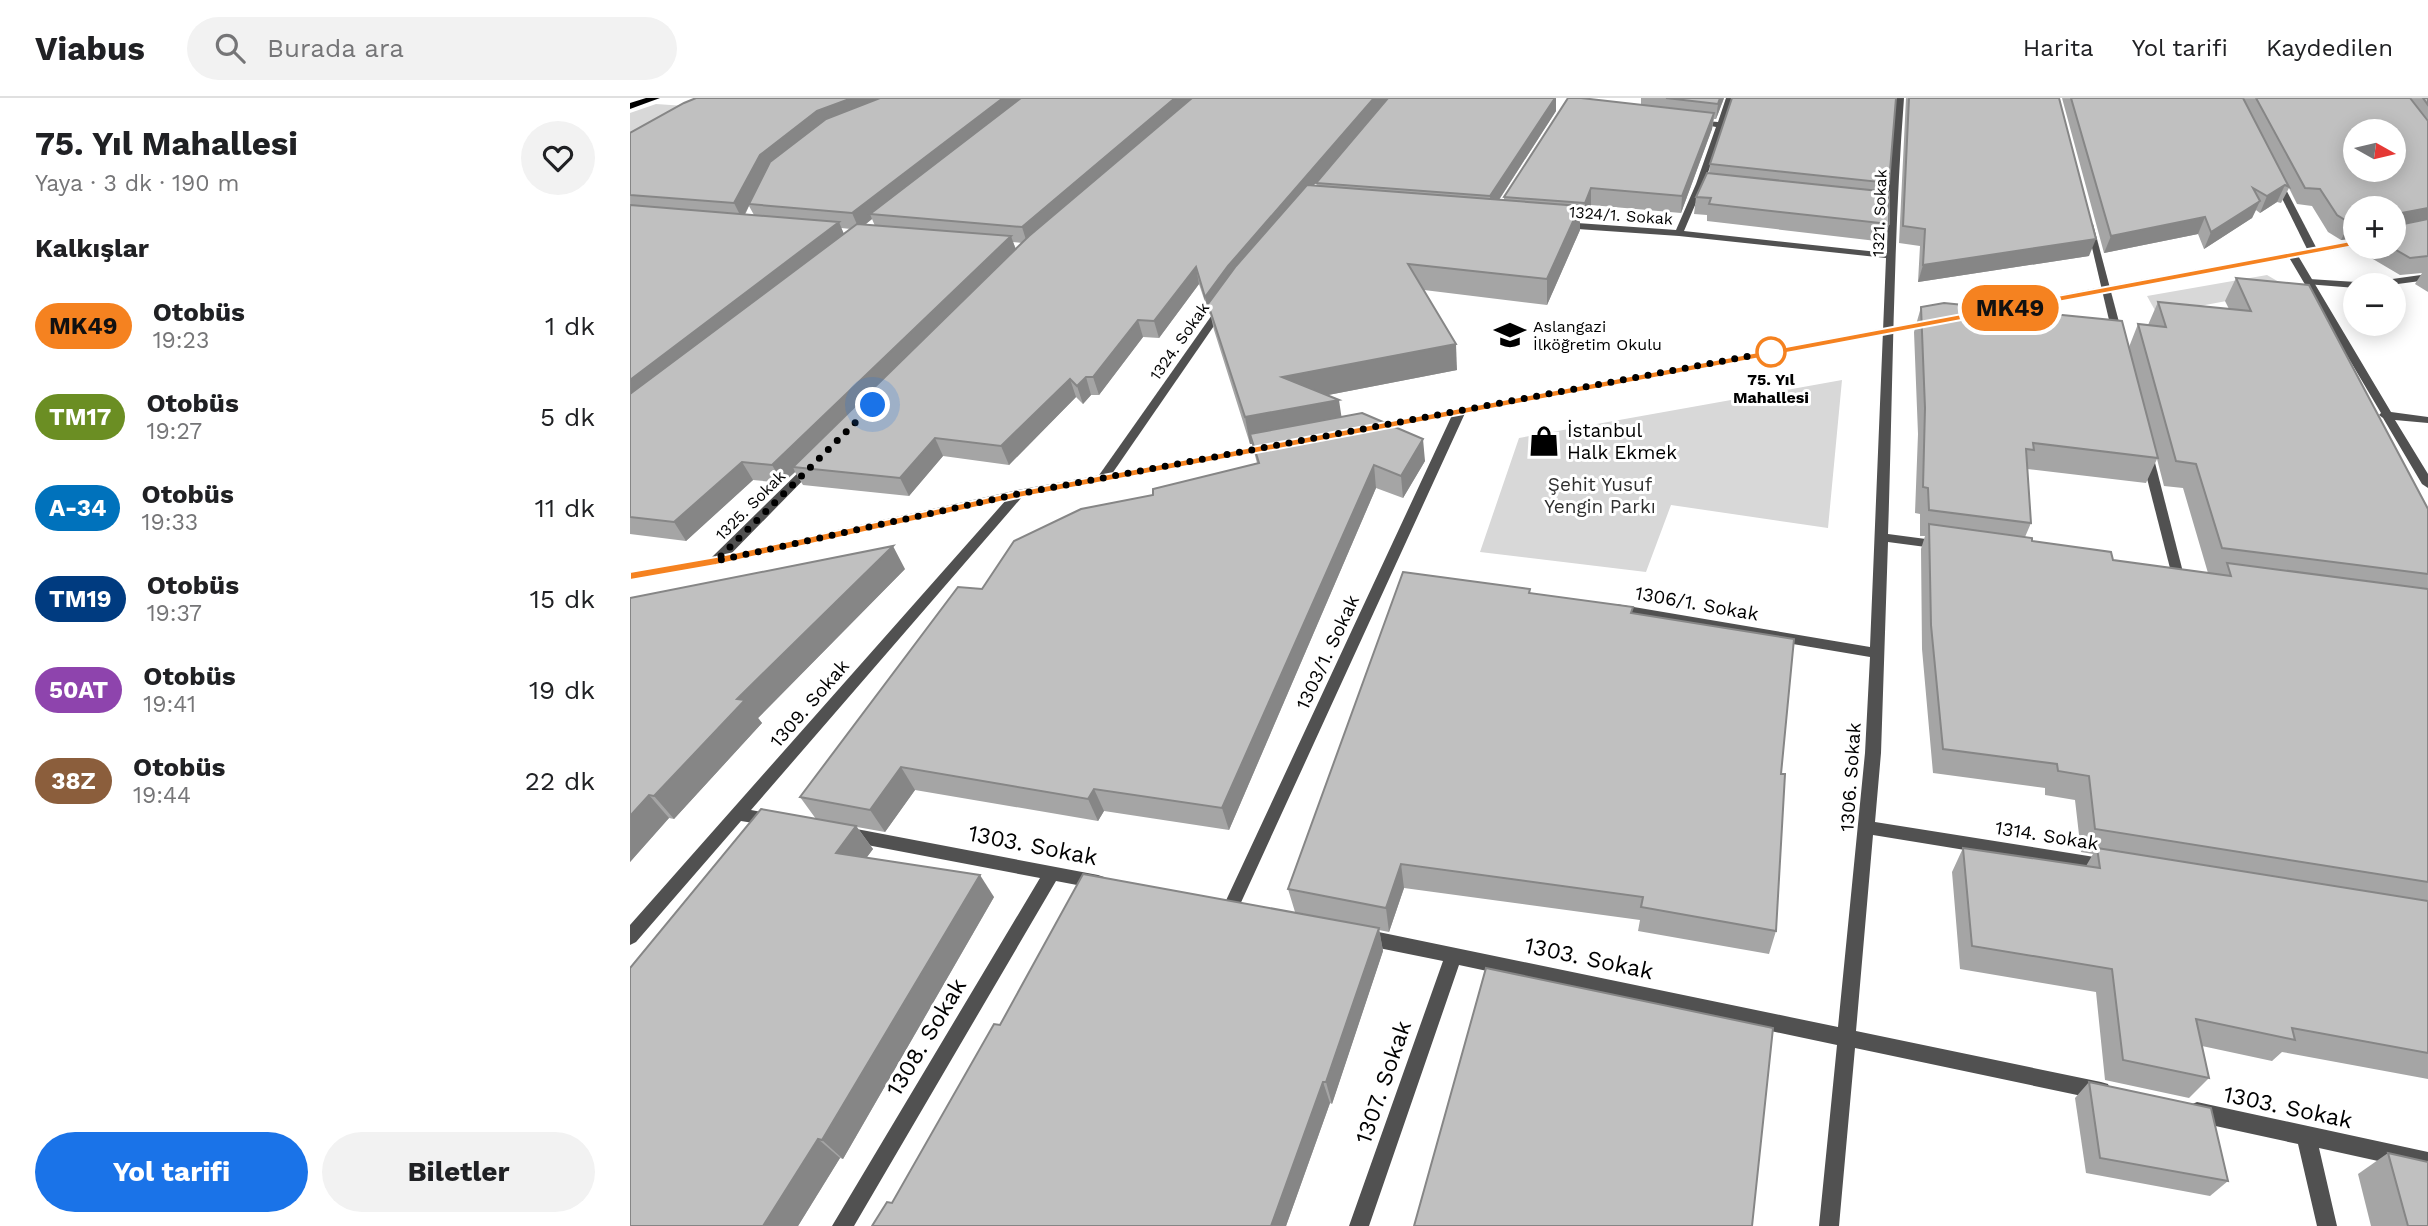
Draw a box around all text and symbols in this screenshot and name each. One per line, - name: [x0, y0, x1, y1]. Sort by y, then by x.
- search box: [187, 17, 677, 80]
- text: Viabus: [35, 29, 145, 68]
- icon: search: [211, 29, 249, 67]
- text: Burada ara: [267, 33, 404, 63]
- text: Harita: [2023, 34, 2094, 62]
- text: Yol tarifi: [2132, 34, 2228, 62]
- text: Kaydedilen: [2266, 34, 2393, 62]
- north arrow: [2343, 119, 2406, 182]
- map controls: [2343, 119, 2406, 336]
- button: heart: [521, 121, 595, 195]
- text: 75. Yıl Mahallesi: [35, 124, 298, 163]
- street label: 1321. Sokak: [1868, 169, 1891, 257]
- text: Yaya · 3 dk · 190 m: [35, 170, 239, 197]
- button: +: [2343, 196, 2406, 259]
- street label: 1324/1. Sokak: [1568, 202, 1674, 229]
- text: Kalkışlar: [35, 233, 149, 263]
- button: −: [2343, 273, 2406, 336]
- line badge: MK49: [1961, 285, 2059, 331]
- text: MK49: [1976, 294, 2044, 322]
- text: Otobüs: [153, 297, 245, 327]
- street label: 1324. Sokak: [1146, 299, 1213, 384]
- text: 1 dk: [545, 311, 595, 341]
- text: MK49: [49, 312, 118, 340]
- place label: Aslangazi İlköğretim Okulu: [1533, 317, 1662, 354]
- school or university icon: Aslangazi İlköğretim Okulu: [1493, 318, 1527, 352]
- text: 19:23: [153, 327, 209, 354]
- marker: 75. Yıl Mahallesi: [1756, 337, 1786, 367]
- place label: 75. Yıl Mahallesi: [1733, 370, 1809, 407]
- your location: [855, 387, 890, 422]
- text: Otobüs: [146, 388, 239, 418]
- text: 5 dk: [540, 402, 595, 432]
- text: TM17: [49, 403, 111, 431]
- text: 19:27: [146, 418, 202, 445]
- place label: İstanbul Halk Ekmek: [1567, 419, 1677, 464]
- shop icon: İstanbul Halk Ekmek: [1527, 424, 1561, 458]
- street label: 1325. Sokak: [712, 467, 789, 544]
- park label: Şehit Yusuf Yengin Parkı: [1544, 473, 1656, 518]
- text: Otobüs: [141, 479, 234, 509]
- text: 11 dk: [535, 493, 595, 523]
- text: A-34: [49, 494, 106, 522]
- text: 19:33: [141, 509, 198, 536]
- text: Otobüs: [147, 570, 239, 600]
- street label: 1306/1. Sokak: [1633, 581, 1761, 626]
- text: 15 dk: [530, 584, 595, 614]
- text: TM19: [49, 585, 112, 613]
- street label: 1303/1. Sokak: [1291, 591, 1364, 713]
- text: 19:37: [147, 600, 202, 627]
- street label: 1309. Sokak: [765, 654, 854, 752]
- text: Otobüs: [143, 661, 236, 691]
- text: 19 dk: [529, 675, 595, 705]
- text: 50AT: [49, 676, 108, 704]
- text: 19:41: [143, 691, 196, 718]
- street label: 1306. Sokak: [1835, 722, 1866, 832]
- text: Otobüs: [133, 752, 225, 782]
- text: 22 dk: [525, 766, 595, 796]
- text: 38Z: [51, 767, 96, 795]
- text: 19:44: [133, 782, 191, 809]
- street label: 1314. Sokak: [1994, 816, 2101, 855]
- street label: 1303. Sokak: [966, 820, 1100, 871]
- street label: 1303. Sokak: [1522, 932, 1656, 985]
- street label: 1308. Sokak: [881, 974, 972, 1101]
- street label: 1307. Sokak: [1350, 1017, 1417, 1147]
- street label: 1303. Sokak: [2221, 1081, 2355, 1134]
- button: Yol tarifi: [35, 1132, 308, 1212]
- button: Biletler: [322, 1132, 595, 1212]

